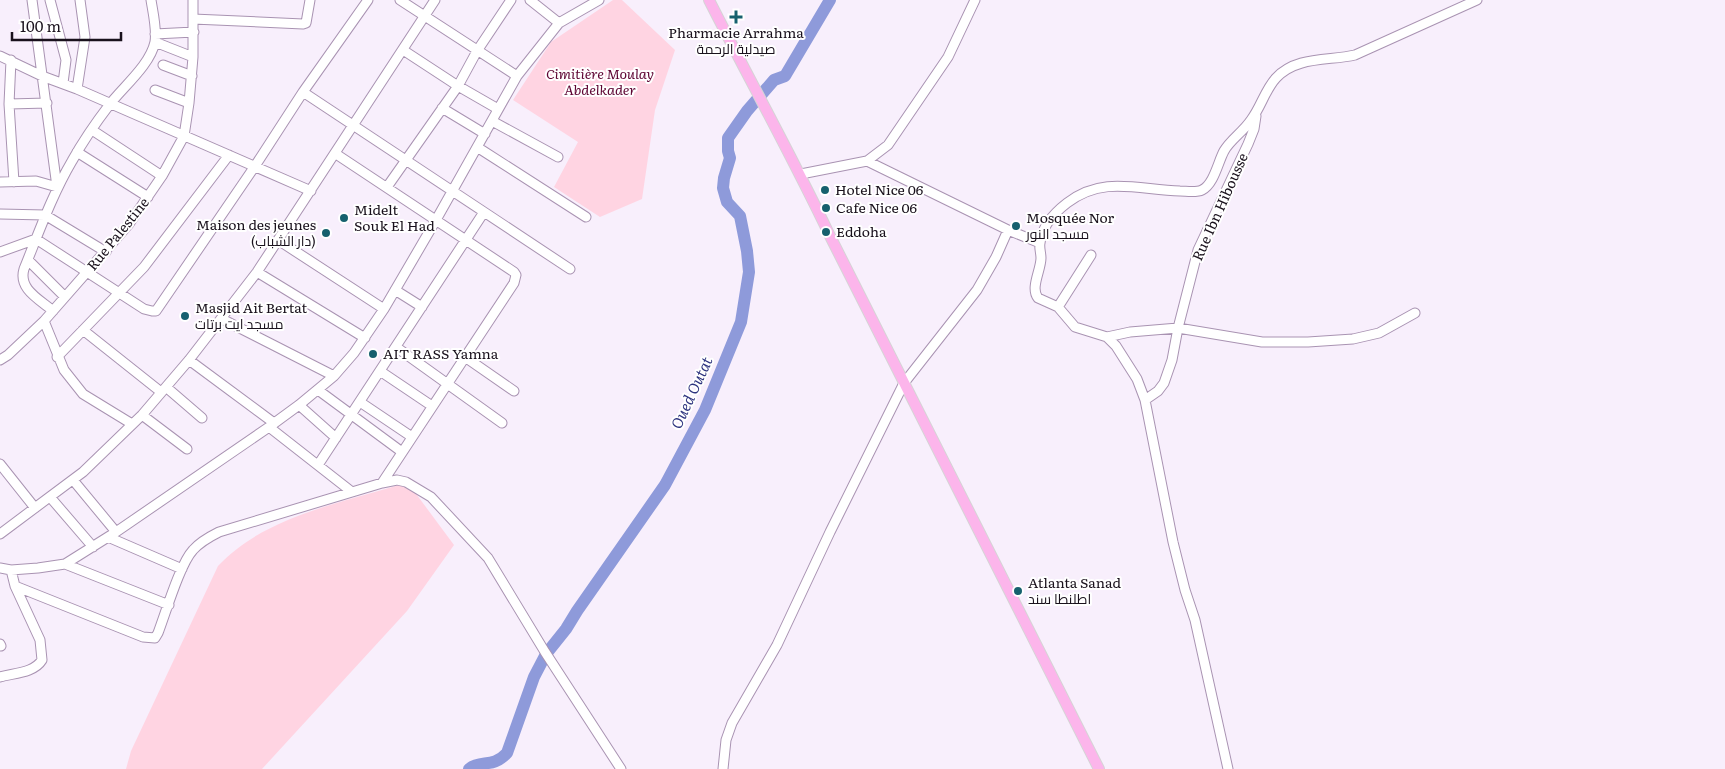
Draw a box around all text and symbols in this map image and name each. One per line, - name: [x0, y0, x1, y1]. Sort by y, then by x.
- scale bar: [12, 10, 121, 42]
- marker: Pharmacie Arrahma صيدلية الرحمة: [730, 11, 742, 23]
- text: 100 m: [20, 14, 61, 37]
- place label: Pharmacie Arrahma صيدلية الرحمة: [668, 22, 804, 58]
- park label: Cimitière Moulay Abdelkader: [546, 63, 654, 99]
- street label: Rue Ibn Hibousse: [1186, 149, 1252, 264]
- place label: Hotel Nice 06: [835, 179, 924, 199]
- marker: Hotel Nice 06: [819, 184, 831, 196]
- street label: Rue Palestine: [81, 192, 153, 274]
- place label: Cafe Nice 06: [836, 197, 918, 217]
- place label: Midelt Souk El Had: [354, 199, 435, 235]
- marker: Cafe Nice 06: [820, 202, 832, 214]
- place label: Mosquée Nor مسجد النور: [1025, 207, 1115, 243]
- marker: Midelt Souk El Had: [338, 212, 350, 224]
- place label: Maison des jeunes (دار الشباب): [196, 214, 316, 250]
- marker: Mosquée Nor مسجد النور: [1010, 220, 1022, 232]
- place label: Eddoha: [836, 221, 887, 241]
- marker: Eddoha: [820, 226, 832, 238]
- marker: Maison des jeunes (دار الشباب): [320, 227, 332, 239]
- place label: Masjid Ait Bertat مسجد ايت برتات: [195, 297, 307, 333]
- marker: Masjid Ait Bertat مسجد ايت برتات: [179, 310, 191, 322]
- place label: AIT RASS Yamna: [383, 343, 499, 363]
- marker: AIT RASS Yamna: [367, 348, 379, 360]
- water label: Oued Outat: [664, 352, 717, 432]
- place label: Atlanta Sanad اطلنطا سند: [1028, 572, 1121, 608]
- marker: Atlanta Sanad اطلنطا سند: [1012, 585, 1024, 597]

